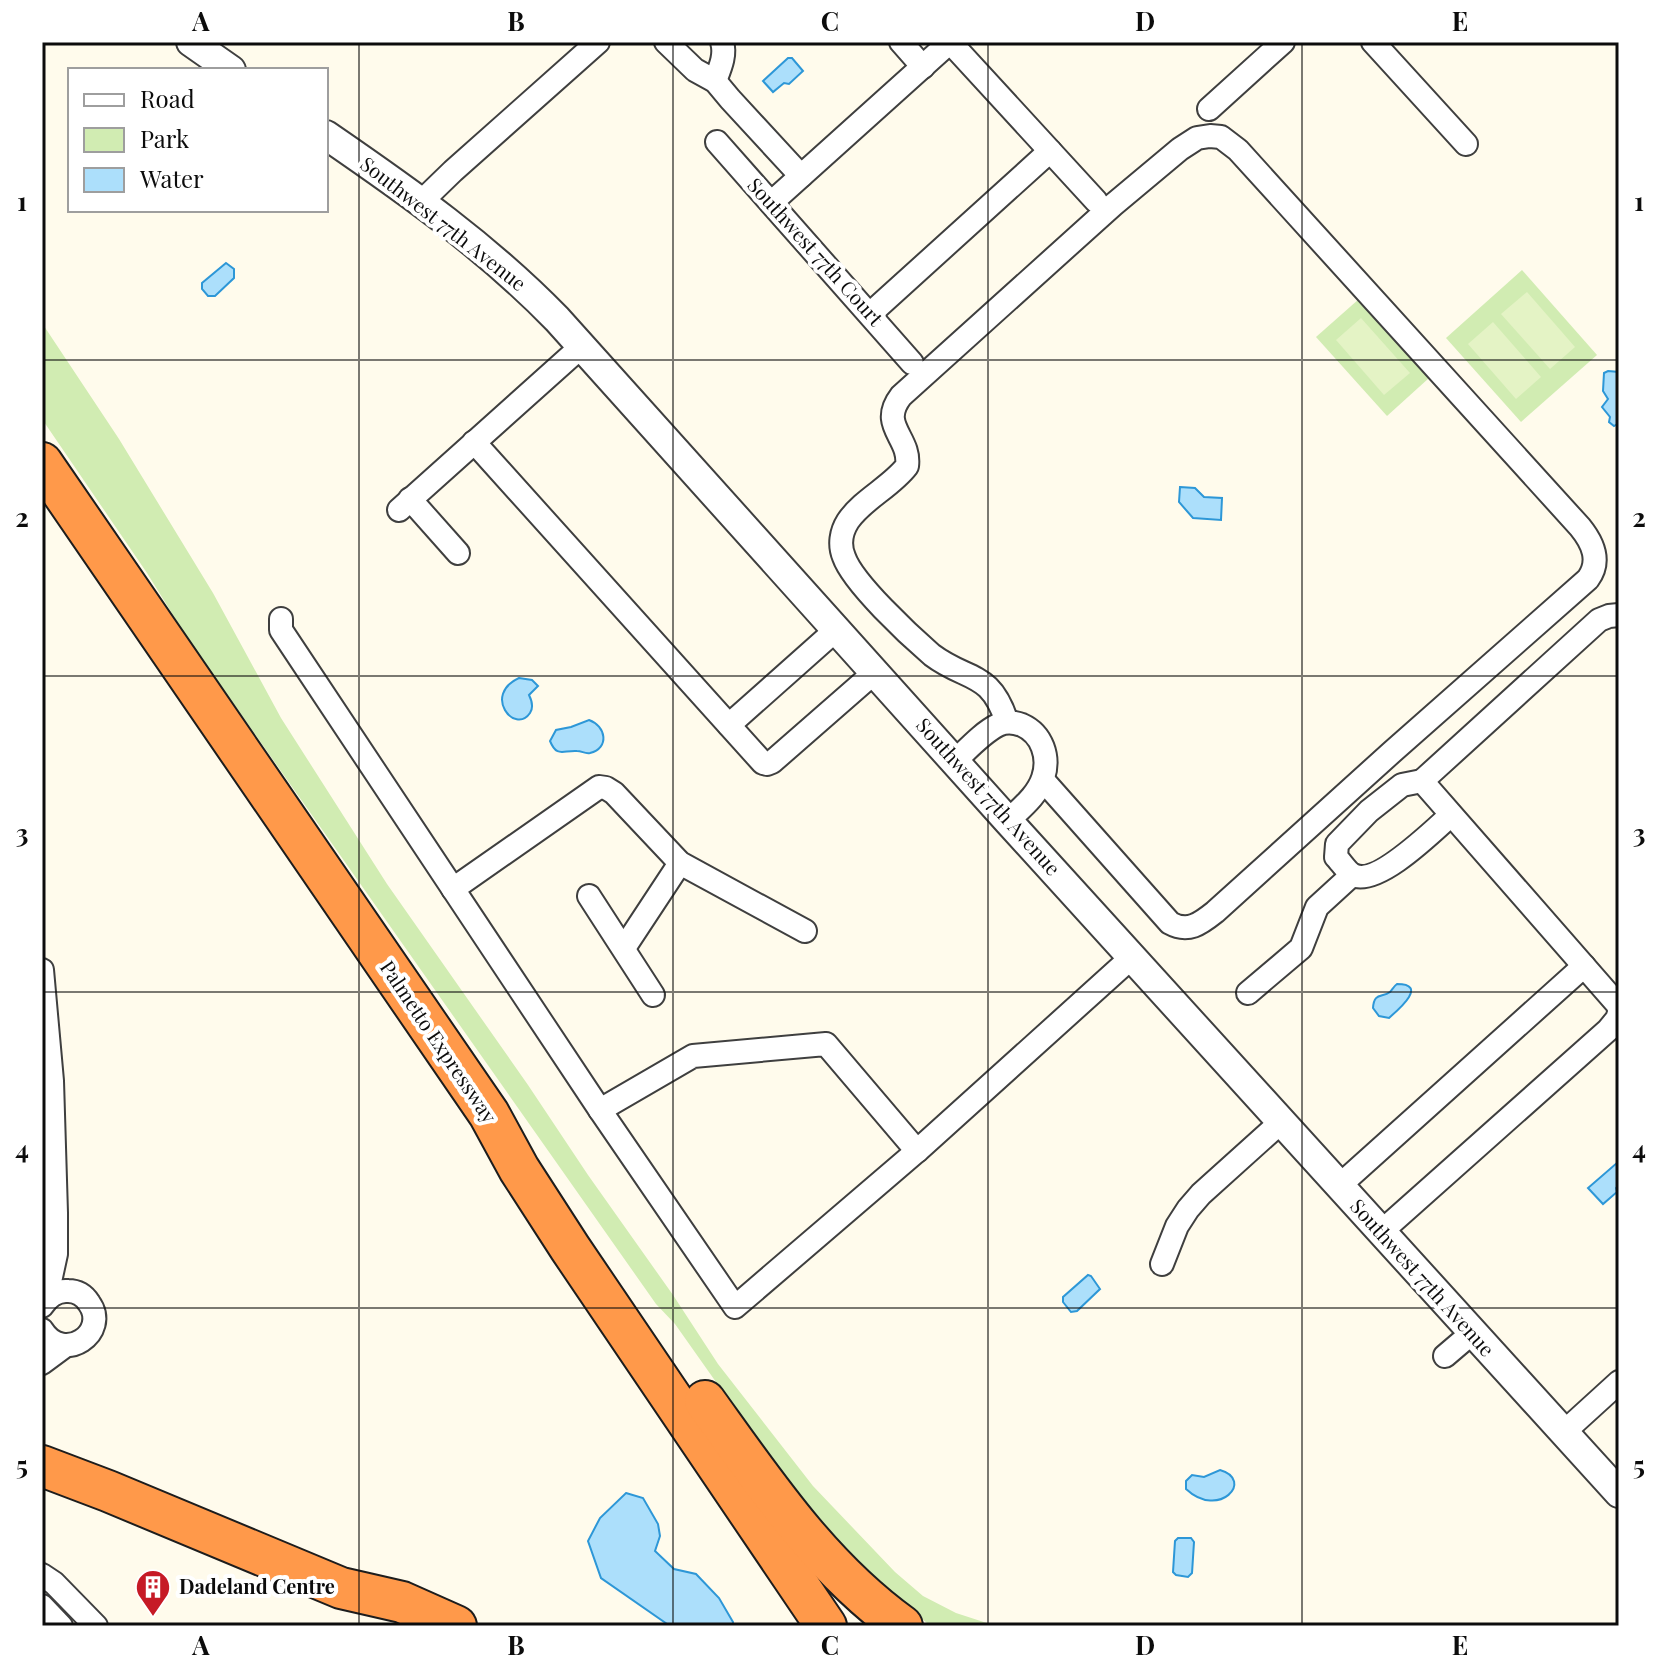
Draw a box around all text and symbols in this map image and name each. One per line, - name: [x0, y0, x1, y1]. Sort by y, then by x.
- text: A: [191, 3, 210, 38]
- text: B: [507, 3, 525, 38]
- text: C: [821, 3, 839, 38]
- text: D: [1135, 3, 1155, 38]
- text: E: [1452, 3, 1468, 38]
- legend: [68, 68, 328, 212]
- text: Road: [140, 82, 195, 114]
- text: Park: [140, 122, 190, 154]
- street label: Southwest 77th Avenue: [355, 150, 532, 296]
- text: Water: [139, 162, 204, 194]
- street label: Southwest 77th Court: [742, 171, 890, 331]
- text: 1: [17, 183, 27, 218]
- text: 1: [1634, 183, 1644, 218]
- text: 2: [15, 499, 29, 534]
- text: 2: [1632, 499, 1646, 534]
- street label: Southwest 77th Avenue: [911, 711, 1067, 881]
- text: 3: [16, 815, 28, 850]
- text: 3: [1633, 815, 1645, 850]
- street label: Palmetto Expressway: [375, 955, 504, 1128]
- text: 4: [15, 1131, 29, 1166]
- text: 4: [1632, 1131, 1646, 1166]
- street label: Southwest 77th Avenue: [1345, 1192, 1501, 1362]
- text: 5: [16, 1447, 28, 1482]
- text: 5: [1633, 1447, 1645, 1482]
- building icon: Dadeland Centre: [134, 1568, 172, 1618]
- place label: Dadeland Centre: [179, 1572, 335, 1599]
- text: A: [191, 1627, 210, 1662]
- text: B: [507, 1627, 525, 1662]
- text: C: [821, 1627, 839, 1662]
- text: D: [1135, 1627, 1155, 1662]
- text: E: [1452, 1627, 1468, 1662]

